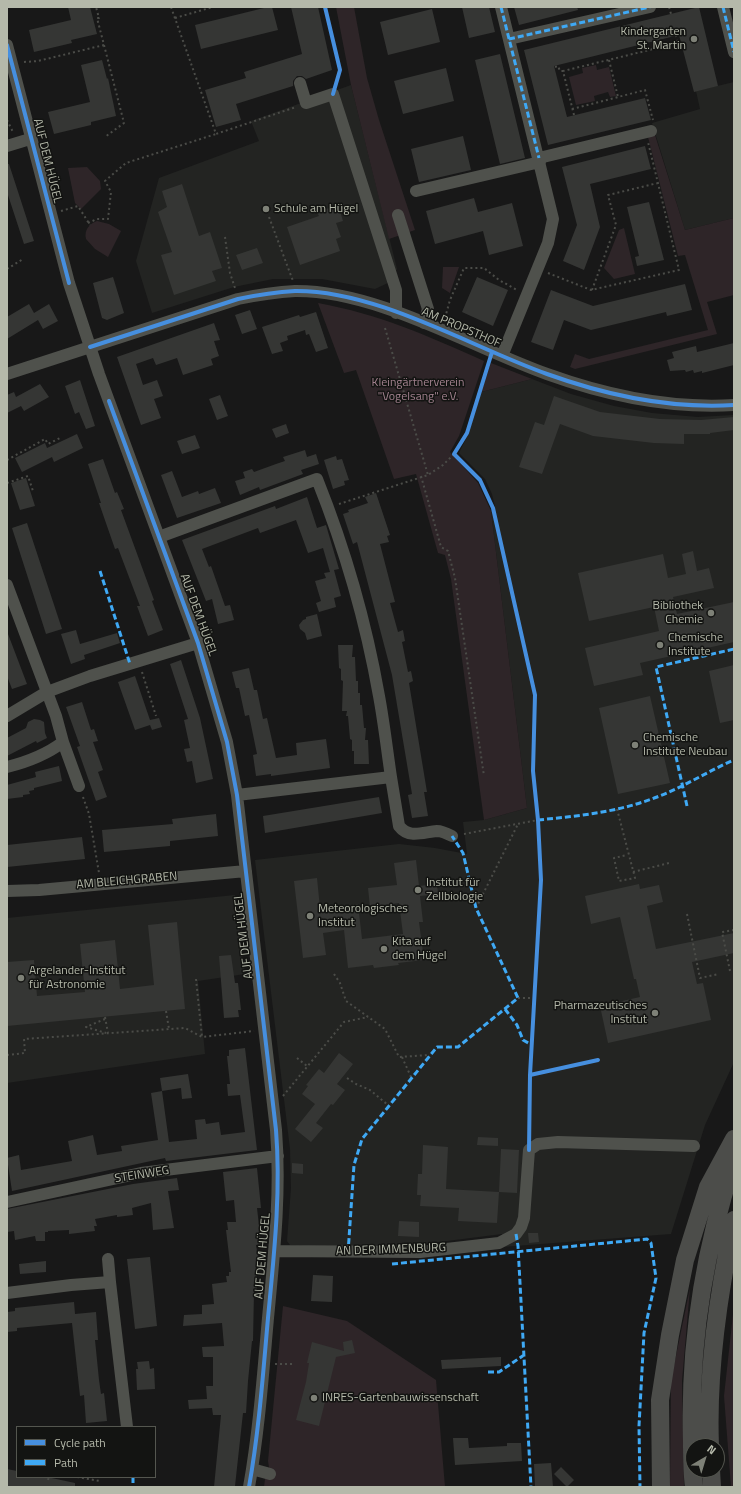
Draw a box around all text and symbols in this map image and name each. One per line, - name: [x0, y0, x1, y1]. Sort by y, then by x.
- place label: Kindergarten St. Martin: [621, 25, 686, 53]
- marker: Kindergarten St. Martin: [689, 34, 699, 44]
- street label: AUF DEM HÜGEL: [30, 117, 64, 205]
- place label: Schule am Hügel: [274, 202, 358, 216]
- marker: Schule am Hügel: [261, 204, 271, 214]
- street label: AM PROPSTHOF: [419, 305, 503, 351]
- park label: Kleingärtnerverein "Vogelsang" e.V.: [372, 376, 464, 404]
- street label: AUF DEM HÜGEL: [176, 572, 220, 658]
- place label: Bibliothek Chemie: [653, 599, 703, 627]
- marker: Bibliothek Chemie: [706, 608, 716, 618]
- place label: Chemische Institute: [668, 631, 723, 659]
- marker: Chemische Institute: [655, 640, 665, 650]
- place label: Chemische Institute Neubau: [643, 731, 727, 759]
- marker: Chemische Institute Neubau: [630, 740, 640, 750]
- street label: AM BLEICHGRABEN: [76, 869, 178, 893]
- place label: Institut für Zellbiologie: [426, 876, 483, 904]
- marker: Institut für Zellbiologie: [413, 885, 423, 895]
- street label: AUF DEM HÜGEL: [232, 892, 256, 980]
- place label: Meteorologisches Institut: [318, 902, 408, 930]
- marker: Meteorologisches Institut: [305, 911, 315, 921]
- place label: Kita auf dem Hügel: [392, 935, 447, 963]
- marker: Kita auf dem Hügel: [379, 944, 389, 954]
- place label: Argelander-Institut für Astronomie: [29, 964, 126, 992]
- marker: Argelander-Institut für Astronomie: [16, 973, 26, 983]
- place label: Pharmazeutisches Institut: [554, 999, 647, 1027]
- marker: Pharmazeutisches Institut: [650, 1008, 660, 1018]
- street label: STEINWEG: [114, 1164, 170, 1186]
- street label: AUF DEM HÜGEL: [252, 1212, 274, 1300]
- street label: AN DER IMMENBURG: [336, 1241, 446, 1259]
- place label: INRES-Gartenbauwissenschaft: [322, 1391, 479, 1405]
- marker: INRES-Gartenbauwissenschaft: [309, 1393, 319, 1403]
- legend: [16, 1426, 156, 1478]
- text: Cycle path: [54, 1433, 106, 1452]
- north arrow: [685, 1438, 725, 1478]
- text: N: [704, 1441, 720, 1458]
- text: Path: [54, 1453, 78, 1472]

